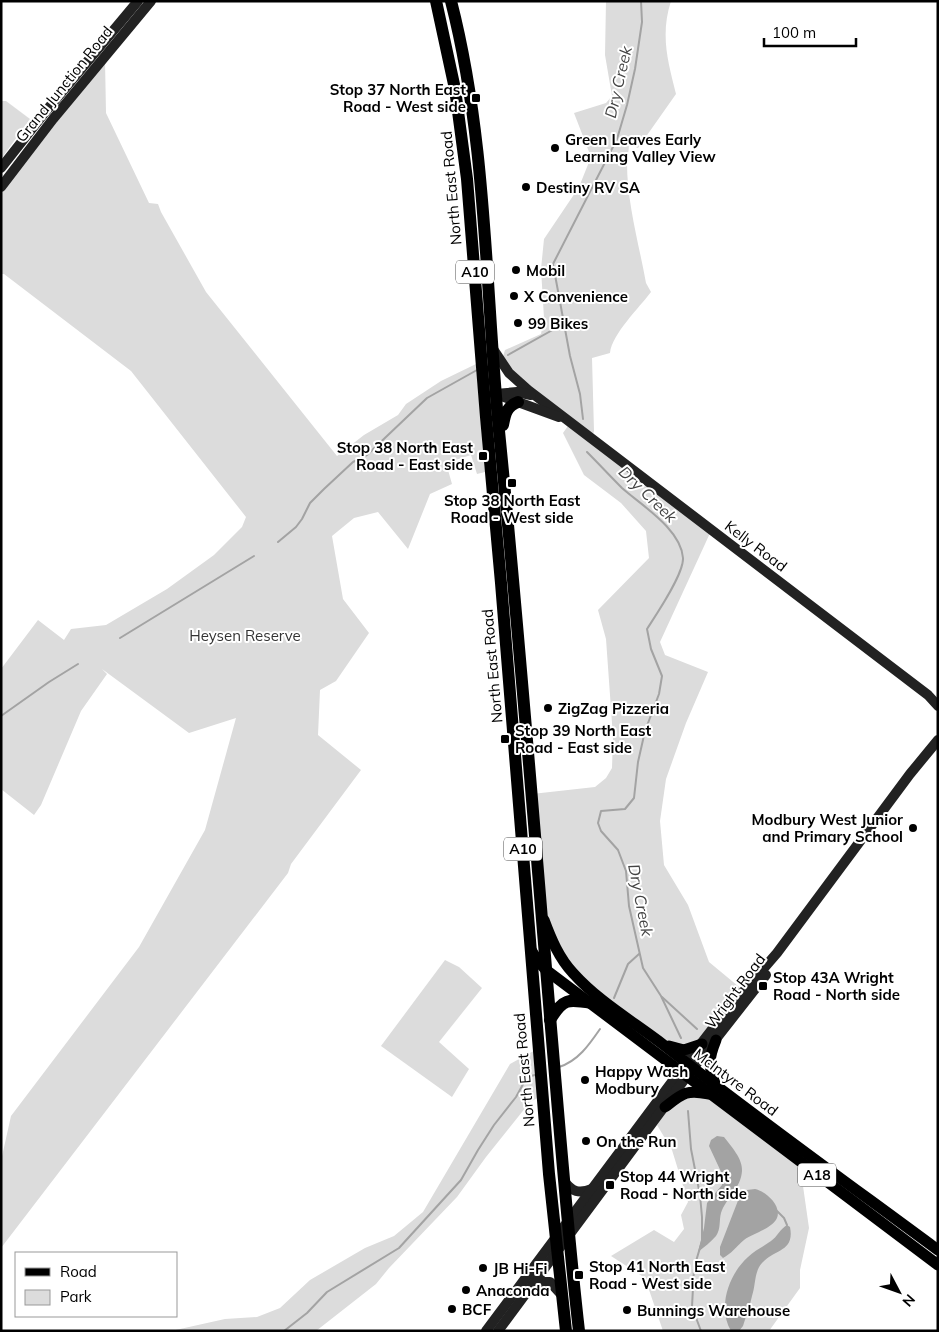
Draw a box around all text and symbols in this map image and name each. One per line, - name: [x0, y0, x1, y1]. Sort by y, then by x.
- scale bar: [764, 15, 856, 47]
- street label: Grand Junction Road: [11, 22, 117, 146]
- text: 100 m: [772, 23, 816, 42]
- water label: Dry Creek: [600, 43, 636, 120]
- place label: Stop 37 North East Road - West side: [330, 80, 466, 116]
- marker: Stop 37 North East Road - West side: [470, 92, 482, 104]
- street label: North East Road: [437, 130, 465, 246]
- place label: Green Leaves Early Learning Valley View: [565, 130, 716, 166]
- marker: Green Leaves Early Learning Valley View: [549, 142, 561, 154]
- place label: Destiny RV SA: [536, 178, 641, 197]
- marker: Destiny RV SA: [520, 181, 532, 193]
- road number: A10: [456, 260, 494, 284]
- place label: Mobil: [526, 261, 565, 280]
- marker: Mobil: [510, 264, 522, 276]
- place label: X Convenience: [523, 287, 628, 306]
- marker: X Convenience: [508, 290, 520, 302]
- place label: 99 Bikes: [528, 314, 588, 333]
- marker: 99 Bikes: [512, 317, 524, 329]
- place label: Stop 38 North East Road - East side: [337, 438, 473, 474]
- marker: Stop 38 North East Road - East side: [477, 450, 489, 462]
- water label: Dry Creek: [615, 461, 682, 527]
- marker: Stop 38 North East Road - West side: [506, 477, 518, 489]
- place label: Stop 38 North East Road - West side: [444, 491, 580, 527]
- street label: Kelly Road: [721, 516, 791, 576]
- street label: North East Road: [478, 608, 506, 724]
- park label: Heysen Reserve: [189, 626, 301, 645]
- place label: ZigZag Pizzeria: [558, 699, 669, 718]
- marker: ZigZag Pizzeria: [542, 702, 554, 714]
- place label: Stop 39 North East Road - East side: [515, 721, 652, 757]
- marker: Stop 39 North East Road - East side: [499, 733, 511, 745]
- place label: Modbury West Junior and Primary School: [751, 810, 903, 846]
- marker: Modbury West Junior and Primary School: [907, 822, 919, 834]
- road number: A10: [504, 838, 542, 861]
- water label: Dry Creek: [624, 862, 658, 939]
- street label: Wright Road: [701, 950, 769, 1032]
- place label: Stop 43A Wright Road - North side: [773, 968, 900, 1004]
- marker: Stop 43A Wright Road - North side: [757, 980, 769, 992]
- street label: North East Road: [510, 1012, 538, 1128]
- street label: McIntyre Road: [690, 1044, 782, 1120]
- place label: Happy Wash Modbury: [595, 1062, 688, 1098]
- marker: Happy Wash Modbury: [579, 1074, 591, 1086]
- place label: On the Run: [596, 1132, 677, 1151]
- marker: On the Run: [580, 1135, 592, 1147]
- road number: A18: [798, 1164, 836, 1186]
- place label: Stop 44 Wright Road - North side: [620, 1167, 747, 1203]
- marker: Stop 44 Wright Road - North side: [604, 1179, 616, 1191]
- legend: [15, 1252, 178, 1317]
- place label: Stop 41 North East Road - West side: [589, 1257, 726, 1293]
- place label: JB Hi-Fi: [493, 1259, 547, 1278]
- text: Road: [60, 1262, 97, 1281]
- marker: JB Hi-Fi: [477, 1262, 489, 1274]
- north arrow: [874, 1267, 924, 1317]
- marker: Stop 41 North East Road - West side: [573, 1269, 585, 1281]
- place label: Anaconda: [476, 1281, 550, 1300]
- marker: Anaconda: [460, 1284, 472, 1296]
- text: Park: [60, 1287, 92, 1306]
- text: N: [899, 1291, 919, 1310]
- place label: BCF: [462, 1300, 492, 1319]
- place label: Bunnings Warehouse: [637, 1301, 790, 1320]
- marker: BCF: [446, 1303, 458, 1315]
- marker: Bunnings Warehouse: [621, 1304, 633, 1316]

